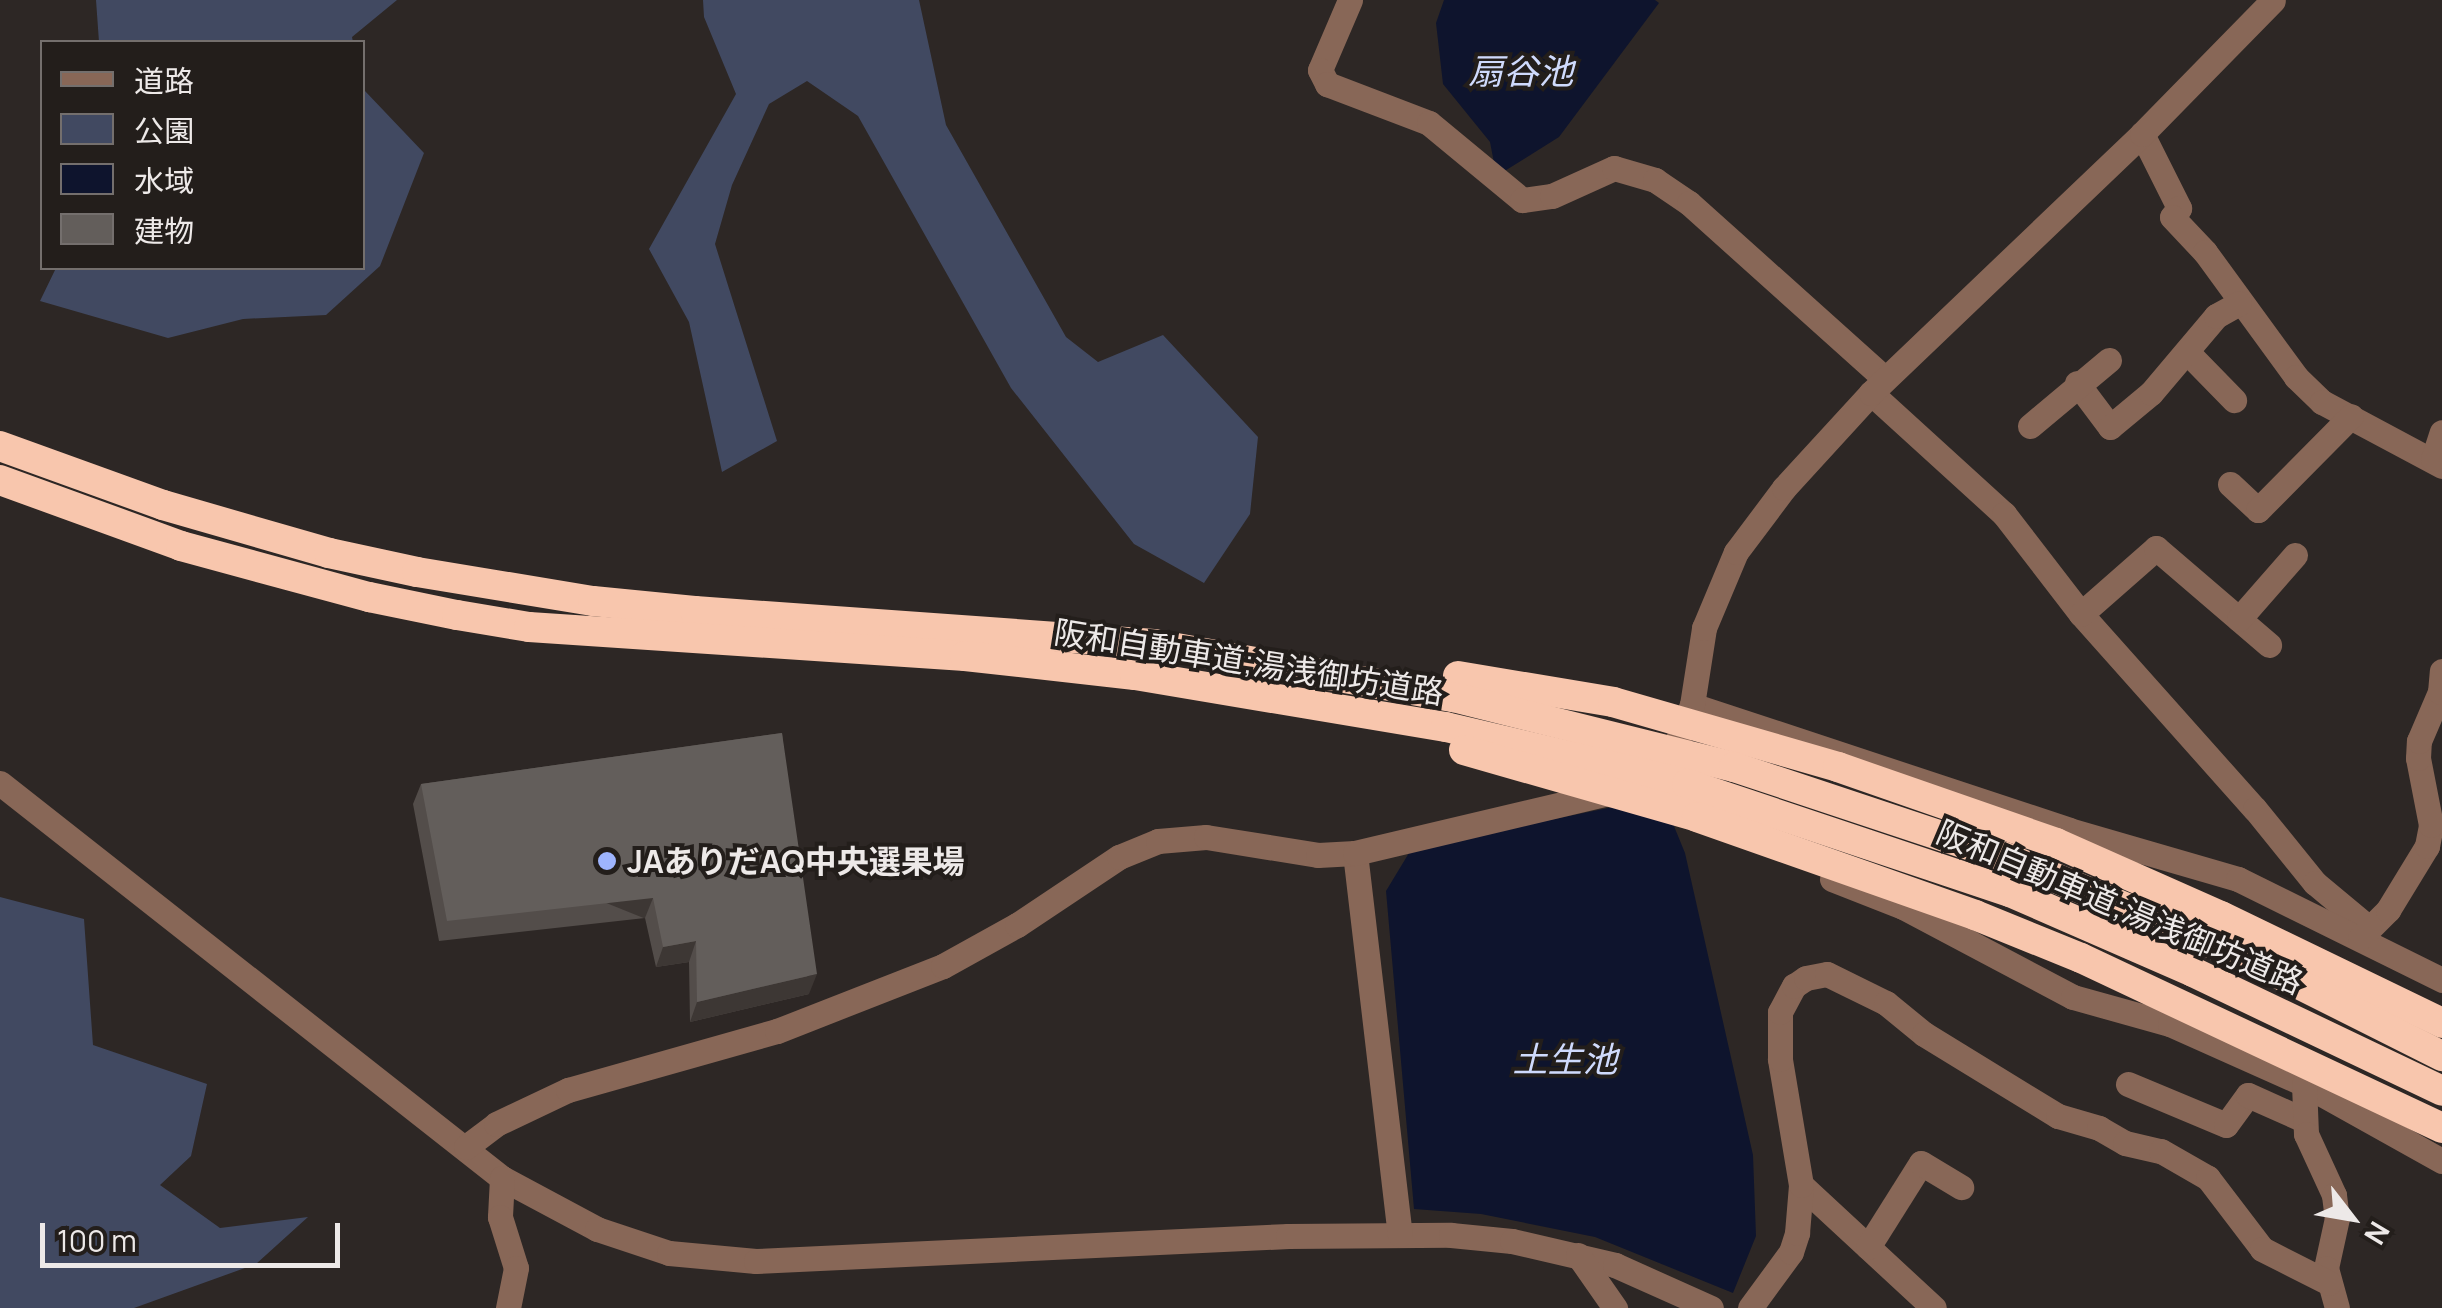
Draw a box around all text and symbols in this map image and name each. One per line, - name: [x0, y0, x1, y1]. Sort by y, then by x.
- legend: [40, 40, 365, 270]
- water label: 扇谷池: [1469, 50, 1573, 92]
- text: 道路: [134, 60, 194, 101]
- text: 公園: [134, 110, 194, 151]
- text: 水域: [134, 160, 194, 201]
- text: 建物: [134, 210, 194, 251]
- street label: 阪和自動車道;湯浅御坊道路: [1052, 612, 1446, 712]
- street label: 阪和自動車道;湯浅御坊道路: [1931, 812, 2309, 1002]
- place label: JAありだAQ中央選果場: [627, 842, 965, 880]
- marker: JAありだAQ中央選果場: [596, 850, 618, 872]
- water label: 土生池: [1513, 1038, 1617, 1080]
- north arrow: [2302, 1168, 2402, 1268]
- scale bar: [45, 1203, 345, 1265]
- text: N: [2356, 1215, 2399, 1252]
- text: 100 m: [57, 1220, 137, 1261]

